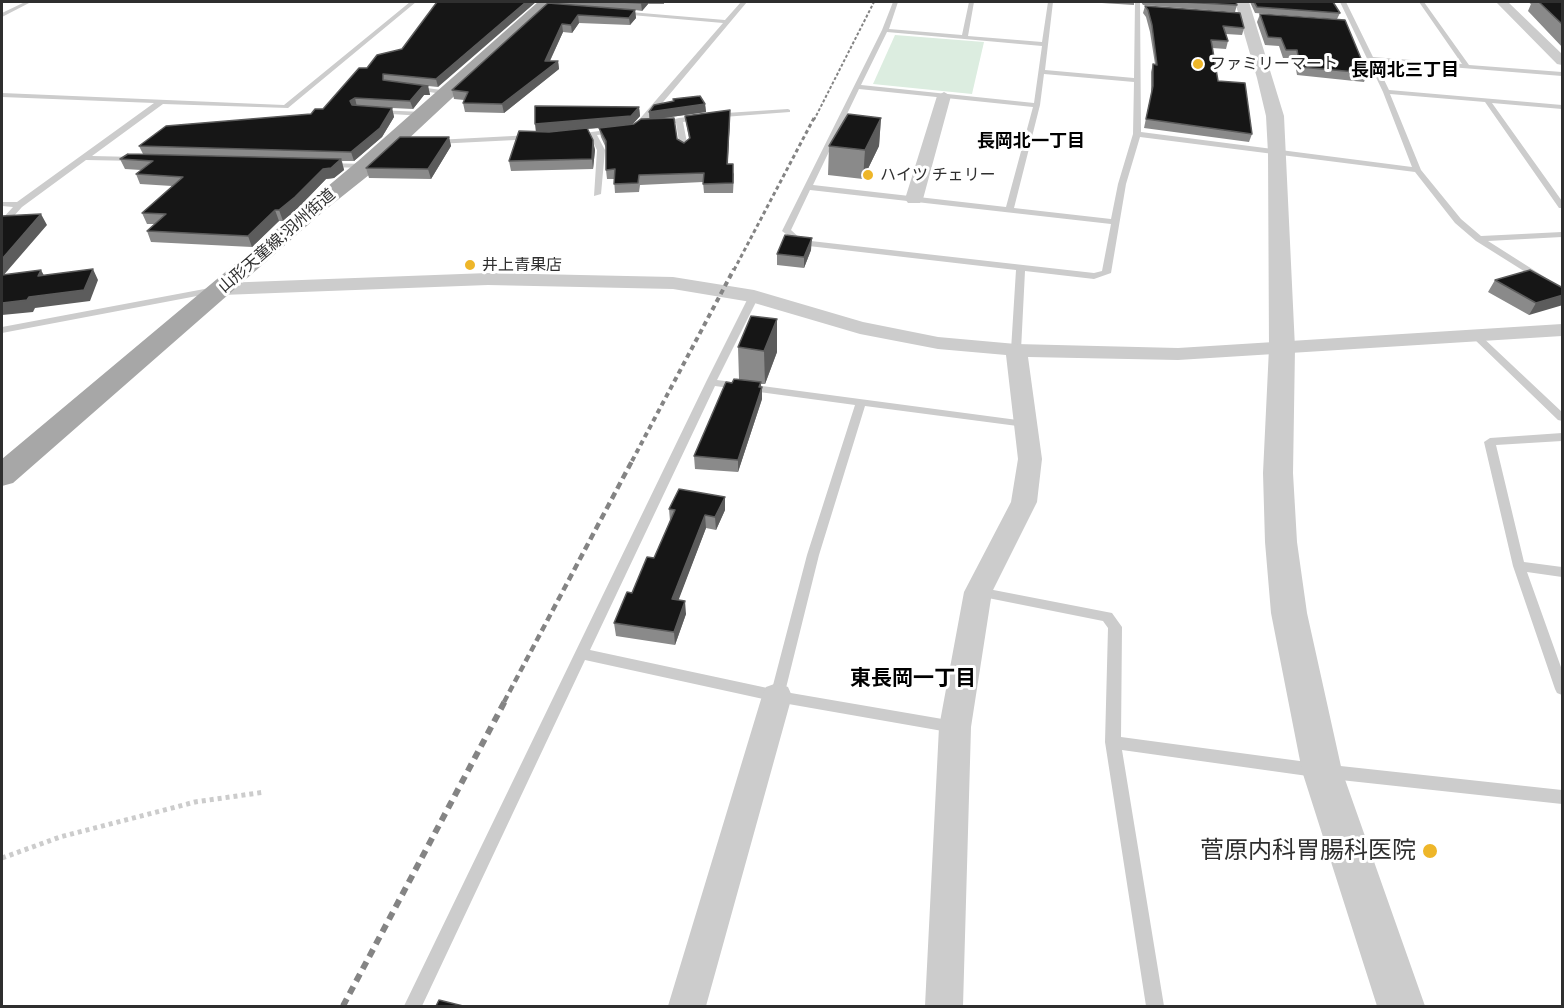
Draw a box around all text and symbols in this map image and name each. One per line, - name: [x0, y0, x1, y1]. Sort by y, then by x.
- place label: ファミリーマート: [1210, 54, 1338, 74]
- marker: ファミリーマート: [1191, 57, 1205, 71]
- district label: 長岡北三丁目: [1351, 60, 1459, 82]
- district label: 長岡北一丁目: [977, 131, 1085, 153]
- place label: ハイツ チェリー: [880, 165, 996, 185]
- marker: ハイツ チェリー: [861, 168, 875, 182]
- street label: 山形天童線;羽州街道: [215, 185, 339, 297]
- place label: 井上青果店: [482, 255, 562, 275]
- marker: 井上青果店: [463, 258, 477, 272]
- district label: 東長岡一丁目: [850, 666, 976, 692]
- place label: 菅原内科胃腸科医院: [1200, 837, 1416, 865]
- marker: 菅原内科胃腸科医院: [1421, 842, 1439, 860]

